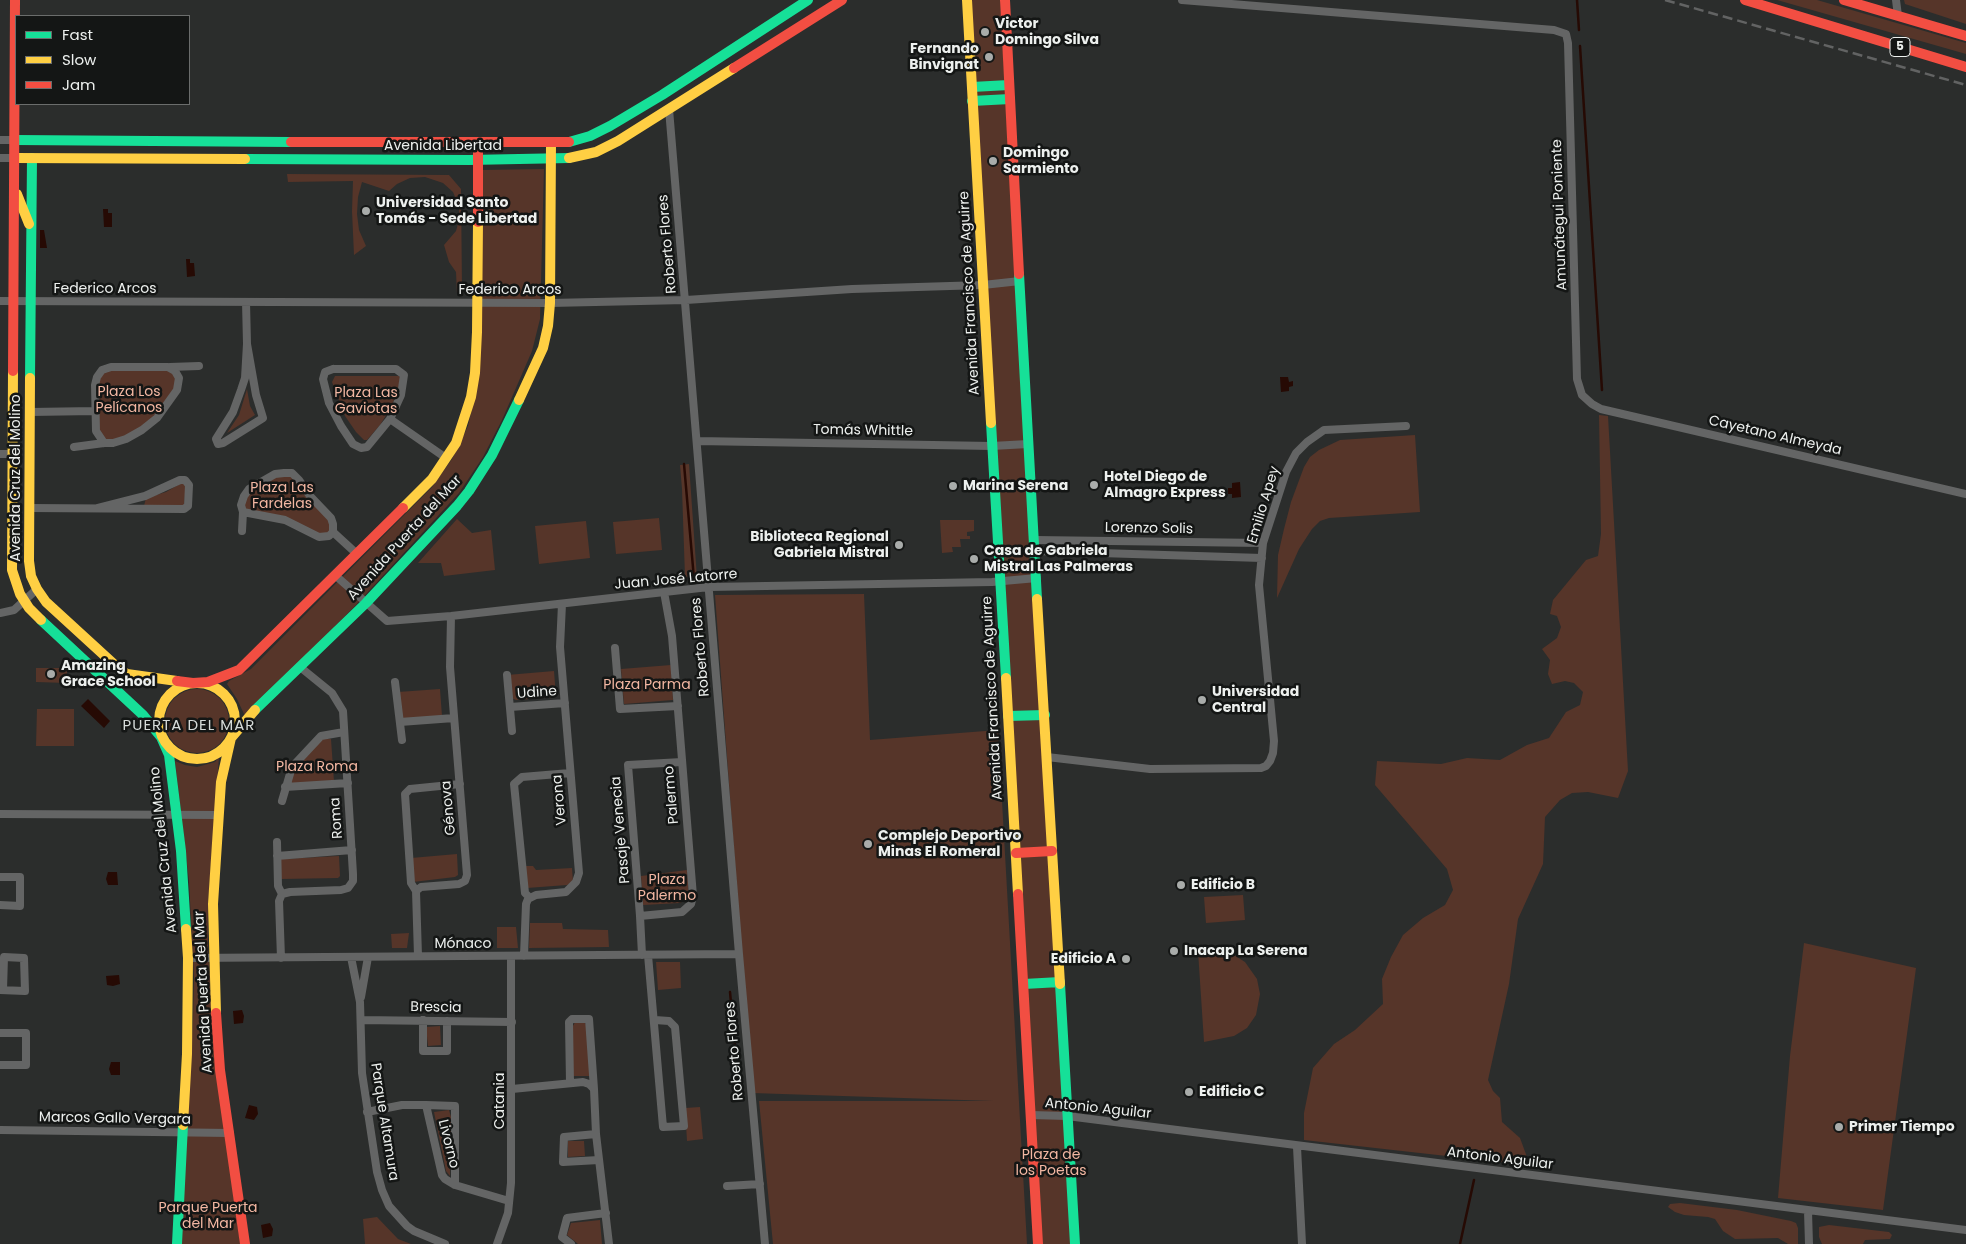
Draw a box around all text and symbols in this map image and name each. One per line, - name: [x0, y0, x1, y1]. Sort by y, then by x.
- legend: [15, 15, 190, 105]
- place label: Victor Domingo Silva: [995, 16, 1099, 48]
- text: Fast: [62, 24, 93, 45]
- marker: Victor Domingo Silva: [979, 26, 991, 38]
- road number: 5: [1890, 38, 1910, 56]
- place label: Fernando Binvignat: [909, 41, 979, 74]
- text: Slow: [62, 49, 96, 70]
- marker: Fernando Binvignat: [983, 51, 995, 63]
- text: Jam: [62, 74, 96, 95]
- street label: Avenida Libertad: [384, 138, 502, 154]
- street label: Amunátegui Poniente: [1549, 139, 1571, 291]
- place label: Domingo Sarmiento: [1003, 145, 1079, 178]
- marker: Domingo Sarmiento: [987, 155, 999, 167]
- street label: Avenida Francisco de Aguirre: [956, 190, 984, 396]
- street label: Roberto Flores: [655, 194, 681, 294]
- place label: Universidad Santo Tomás - Sede Libertad: [376, 195, 537, 228]
- marker: Universidad Santo Tomás - Sede Libertad: [360, 205, 372, 217]
- street label: Federico Arcos: [53, 281, 157, 297]
- street label: Federico Arcos: [458, 282, 562, 298]
- park label: Plaza Los Pelícanos: [96, 384, 162, 417]
- park label: Plaza Las Gaviotas: [334, 385, 398, 418]
- street label: Avenida Cruz del Molino: [8, 394, 24, 562]
- street label: Cayetano Almeyda: [1707, 413, 1843, 459]
- street label: Tomás Whittle: [813, 422, 913, 440]
- street label: Emilio Apey: [1244, 464, 1284, 546]
- place label: Hotel Diego de Almagro Express: [1104, 469, 1226, 502]
- street label: Avenida Puerta del Mar: [344, 472, 466, 604]
- place label: Marina Serena: [963, 478, 1068, 494]
- marker: Hotel Diego de Almagro Express: [1088, 479, 1100, 491]
- park label: Plaza Las Fardelas: [250, 480, 314, 512]
- marker: Marina Serena: [947, 480, 959, 492]
- street label: Lorenzo Solis: [1105, 520, 1193, 538]
- place label: Biblioteca Regional Gabriela Mistral: [750, 529, 889, 562]
- marker: Biblioteca Regional Gabriela Mistral: [893, 539, 905, 551]
- place label: Casa de Gabriela Mistral Las Palmeras: [984, 543, 1133, 576]
- marker: Casa de Gabriela Mistral Las Palmeras: [968, 553, 980, 565]
- street label: Juan José Latorre: [614, 566, 738, 594]
- street label: Avenida Francisco de Aguirre: [979, 595, 1007, 801]
- street label: Roberto Flores: [688, 597, 714, 697]
- place label: Amazing Grace School: [61, 658, 156, 690]
- marker: Amazing Grace School: [45, 668, 57, 680]
- park label: Plaza Parma: [603, 677, 691, 693]
- street label: Udine: [516, 683, 558, 703]
- place label: Universidad Central: [1212, 684, 1299, 716]
- marker: Universidad Central: [1196, 694, 1208, 706]
- district label: PUERTA DEL MAR: [121, 717, 257, 735]
- park label: Plaza Roma: [276, 759, 358, 775]
- street label: Palermo: [661, 765, 683, 825]
- street label: Avenida Cruz del Molino: [147, 766, 181, 934]
- street label: Verona: [549, 774, 571, 826]
- street label: Pasaje Venecia: [608, 776, 634, 884]
- street label: Génova: [438, 780, 460, 836]
- street label: Roma: [327, 797, 347, 839]
- place label: Complejo Deportivo Minas El Romeral: [878, 828, 1021, 860]
- marker: Complejo Deportivo Minas El Romeral: [862, 838, 874, 850]
- park label: Plaza Palermo: [638, 872, 696, 904]
- place label: Edificio B: [1191, 877, 1255, 893]
- marker: Edificio B: [1175, 879, 1187, 891]
- street label: Avenida Puerta del Mar: [191, 910, 217, 1074]
- street label: Mónaco: [435, 936, 491, 952]
- place label: Inacap La Serena: [1184, 943, 1307, 959]
- marker: Inacap La Serena: [1168, 945, 1180, 957]
- place label: Edificio A: [1051, 951, 1116, 967]
- marker: Edificio A: [1120, 953, 1132, 965]
- street label: Brescia: [410, 999, 462, 1017]
- street label: Roberto Flores: [722, 1001, 748, 1101]
- street label: Parque Altamura: [366, 1062, 402, 1182]
- street label: Catania: [492, 1073, 508, 1129]
- place label: Edificio C: [1199, 1084, 1265, 1100]
- marker: Edificio C: [1183, 1086, 1195, 1098]
- street label: Antonio Aguilar: [1044, 1095, 1152, 1123]
- street label: Marcos Gallo Vergara: [39, 1109, 191, 1129]
- street label: Livorno: [434, 1118, 462, 1170]
- place label: Primer Tiempo: [1849, 1119, 1955, 1135]
- marker: Primer Tiempo: [1833, 1121, 1845, 1133]
- street label: Antonio Aguilar: [1446, 1144, 1554, 1174]
- park label: Plaza de los Poetas: [1015, 1147, 1087, 1180]
- park label: Parque Puerta del Mar: [158, 1200, 258, 1232]

